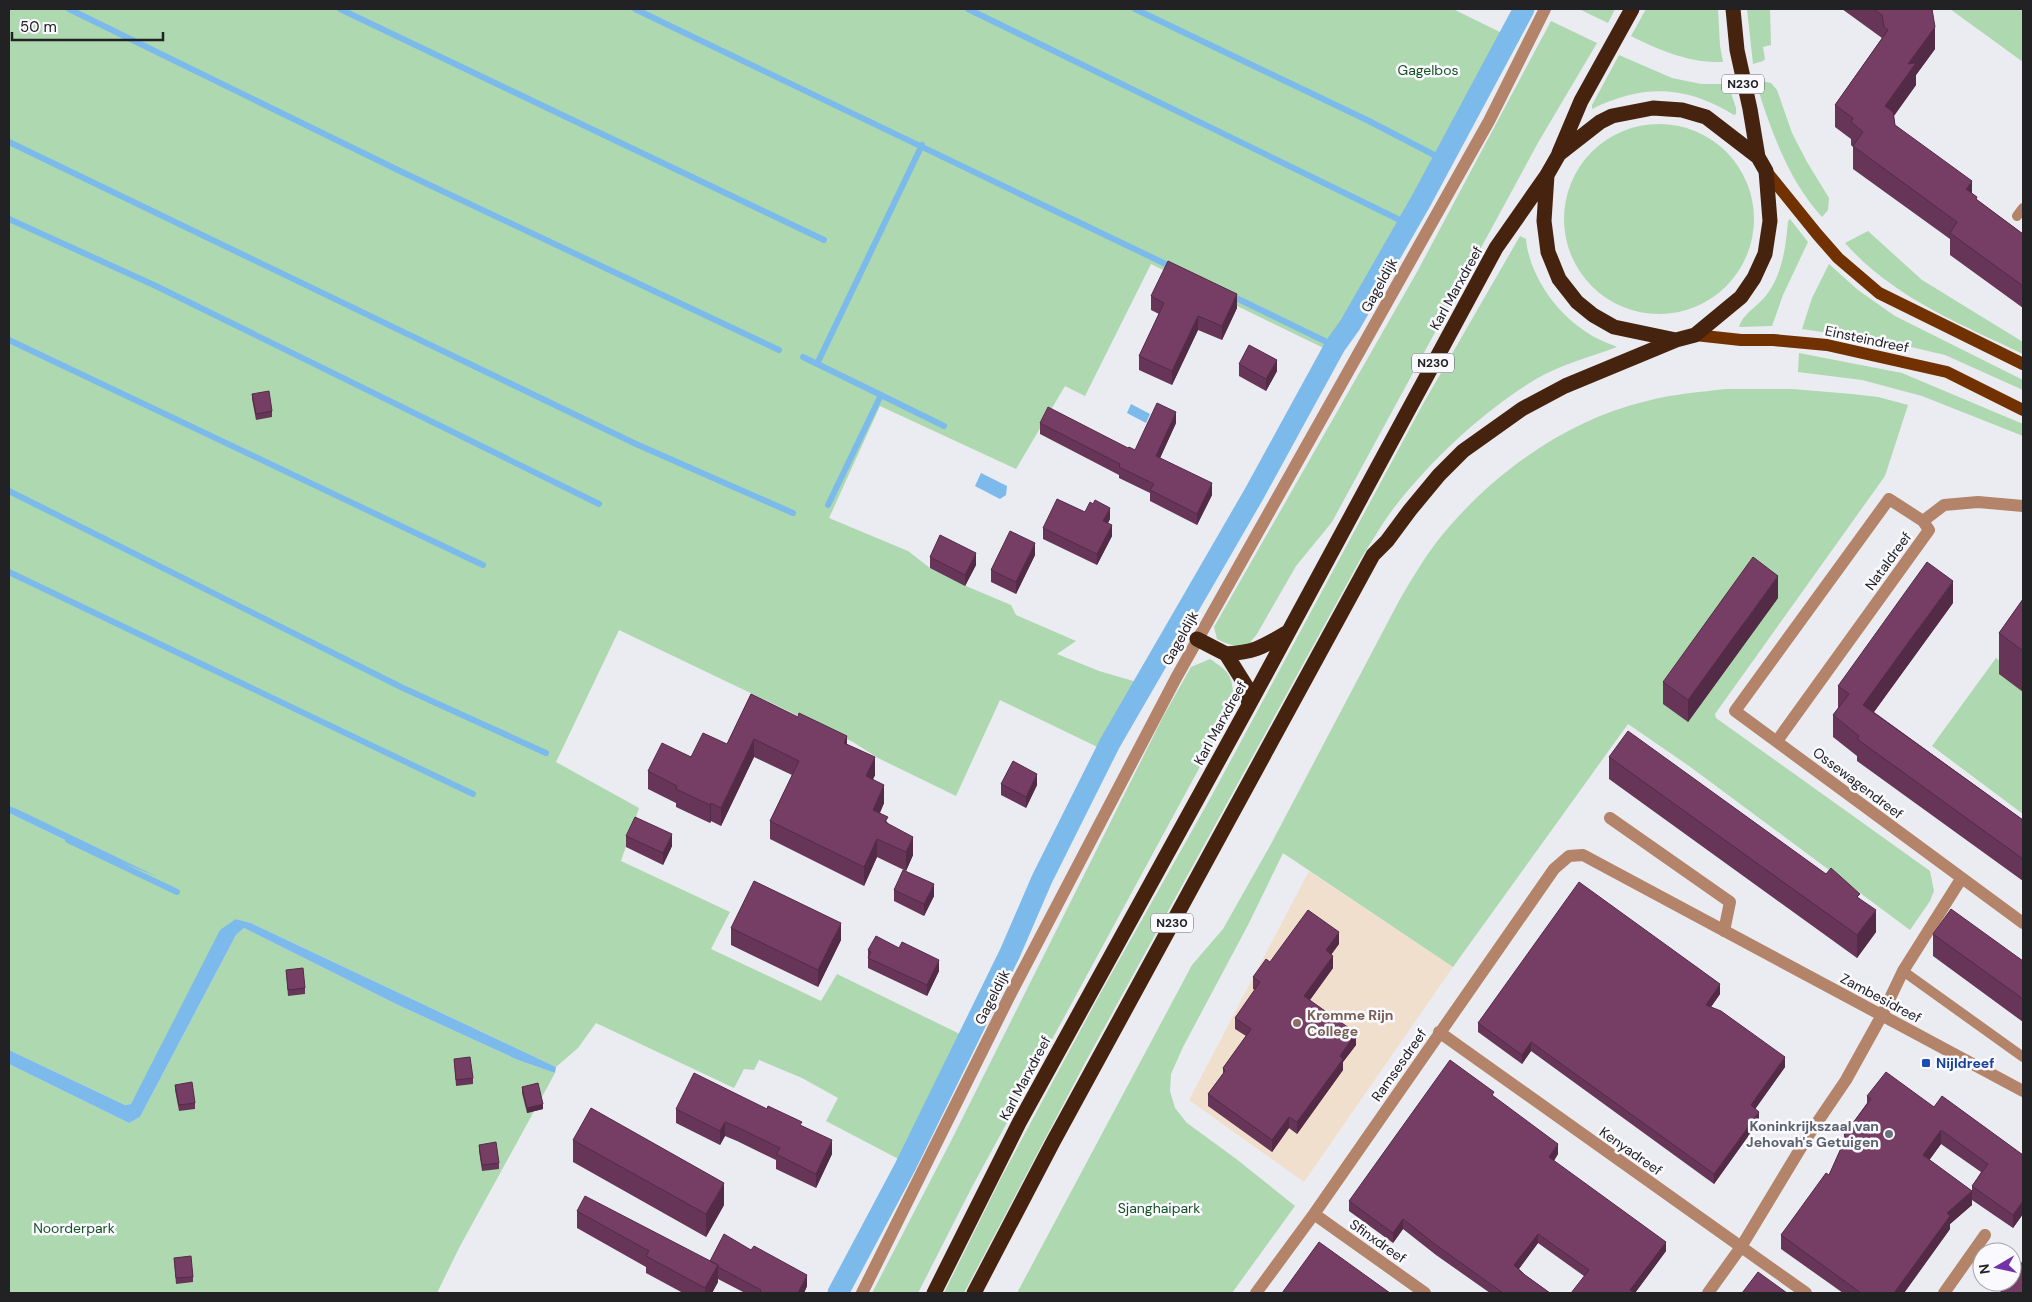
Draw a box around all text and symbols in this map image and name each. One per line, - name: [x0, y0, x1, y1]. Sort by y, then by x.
- scale bar: [12, 10, 164, 42]
- text: 50 m: [20, 17, 57, 37]
- park label: Gagelbos: [1398, 61, 1458, 79]
- road number: N230: [1722, 74, 1764, 94]
- street label: Karl Marxdreef: [1426, 243, 1487, 333]
- street label: Gageldijk: [1357, 255, 1401, 315]
- street label: Einsteindreef: [1824, 321, 1911, 357]
- road number: N230: [1412, 353, 1454, 372]
- street label: Nataldreef: [1861, 528, 1915, 594]
- street label: Gageldijk: [1158, 608, 1202, 668]
- street label: Karl Marxdreef: [1190, 678, 1251, 768]
- street label: Ossewagendreef: [1809, 743, 1907, 823]
- road number: N230: [1151, 914, 1193, 932]
- street label: Gageldijk: [970, 966, 1014, 1028]
- street label: Zambesidreef: [1837, 969, 1925, 1027]
- place label: Kromme Rijn College: [1307, 1006, 1394, 1040]
- marker: Kromme Rijn College: [1291, 1017, 1303, 1029]
- street label: Ramsesdreef: [1367, 1025, 1431, 1105]
- street label: Karl Marxdreef: [995, 1032, 1055, 1123]
- place label: Nijldreef: [1936, 1054, 1994, 1072]
- marker: Nijldreef: [1920, 1057, 1932, 1069]
- place label: Koninkrijkszaal van Jehovah's Getuigen: [1746, 1117, 1879, 1151]
- street label: Kenyadreef: [1596, 1123, 1666, 1179]
- marker: Koninkrijkszaal van Jehovah's Getuigen: [1883, 1128, 1895, 1140]
- park label: Sjanghaipark: [1118, 1199, 1200, 1217]
- street label: Sfinxdreef: [1346, 1215, 1410, 1267]
- park label: Noorderpark: [33, 1219, 115, 1237]
- north arrow: [1972, 1242, 2022, 1292]
- text: N: [1974, 1263, 1994, 1275]

